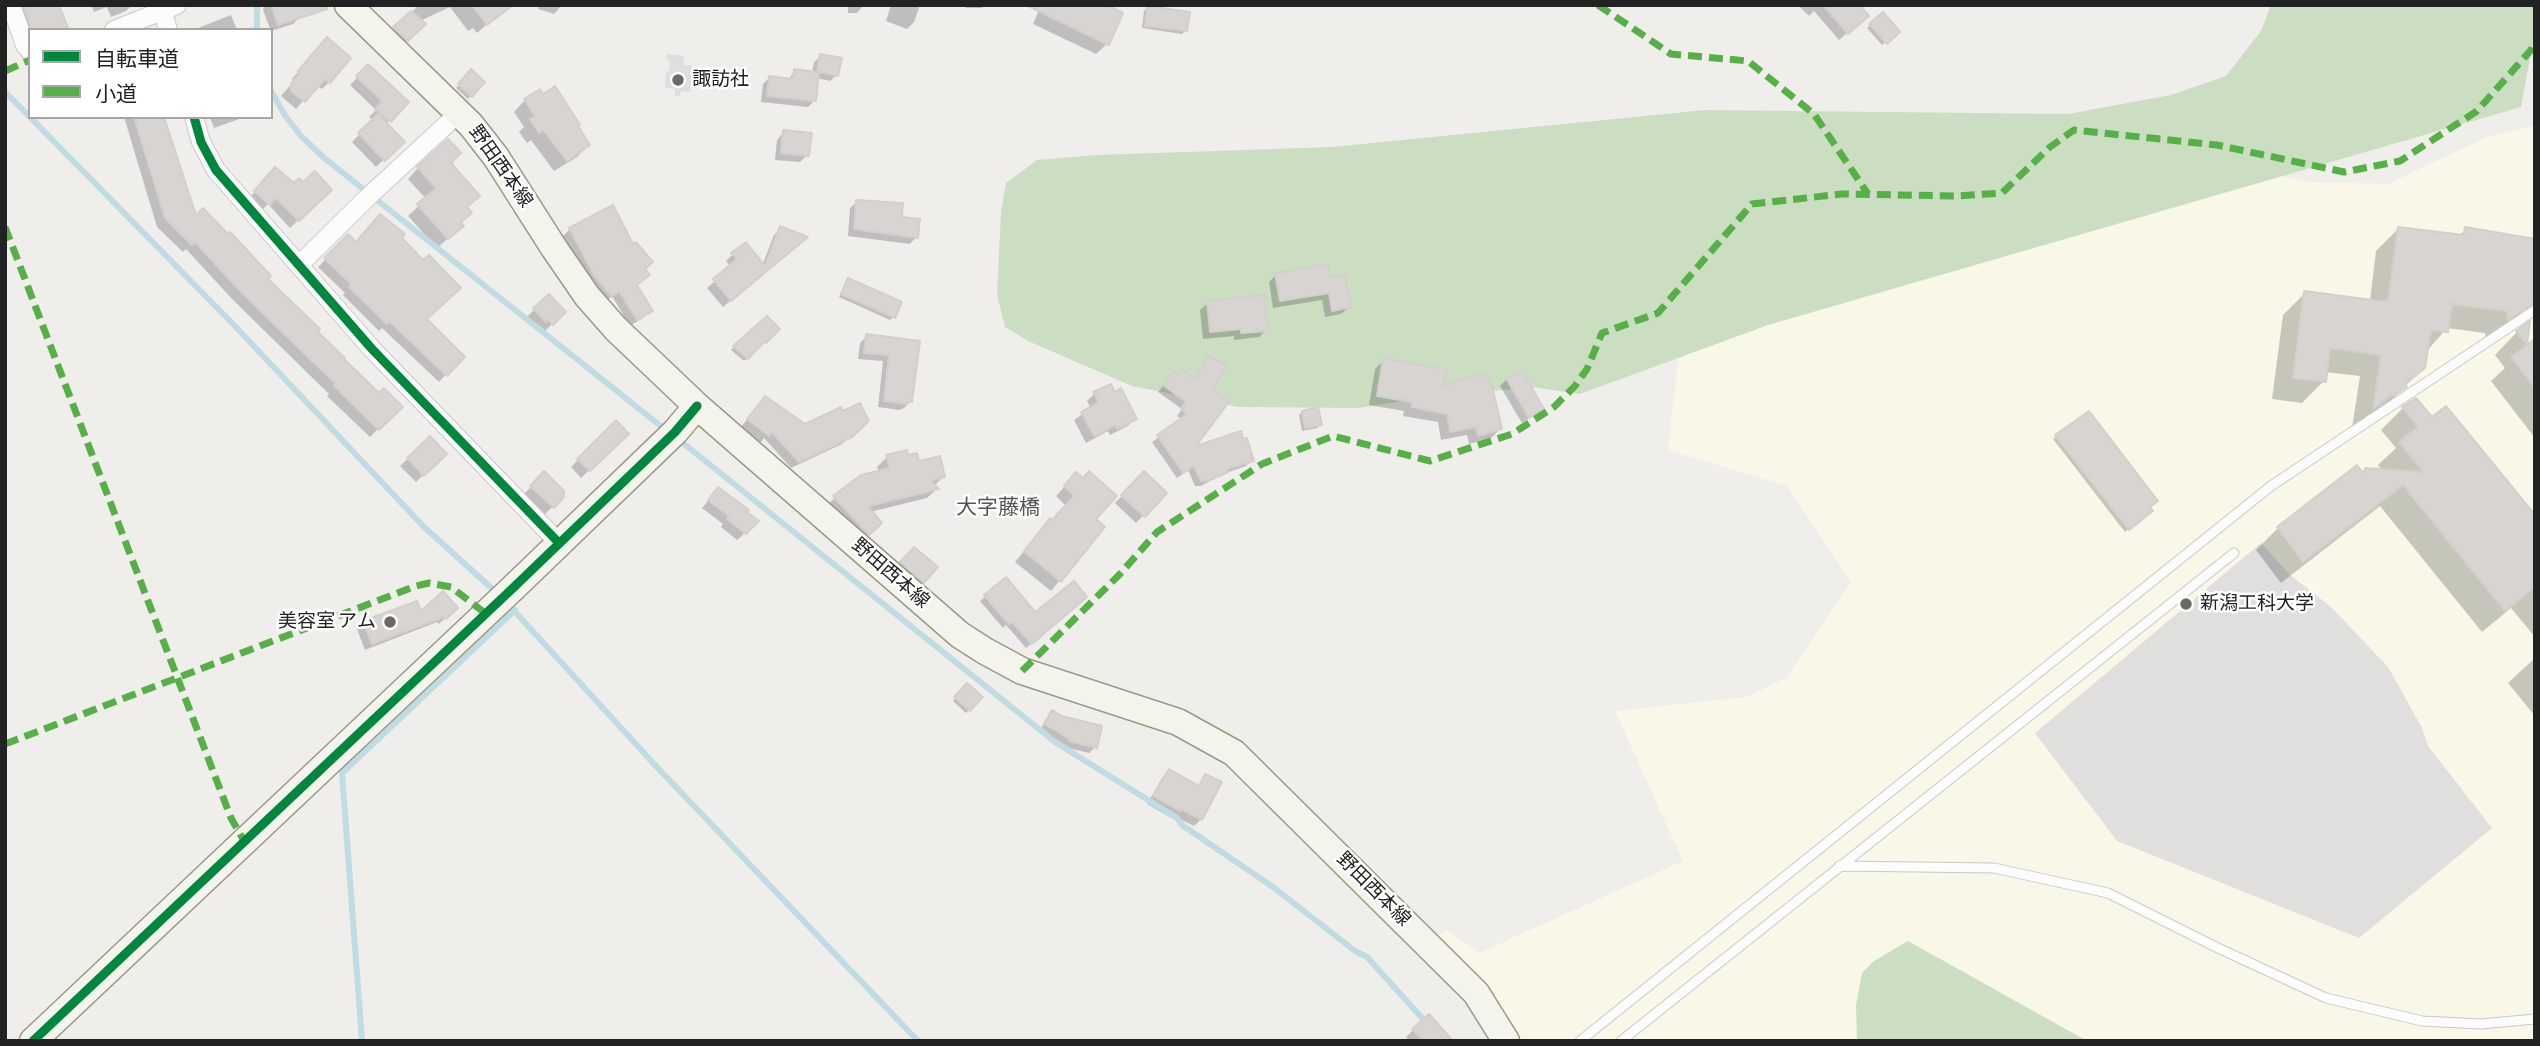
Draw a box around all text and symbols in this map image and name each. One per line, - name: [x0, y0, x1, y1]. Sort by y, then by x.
- legend: [28, 28, 273, 119]
- text: 自転車道: [95, 47, 179, 72]
- place label: 諏訪社: [692, 69, 749, 91]
- marker: 諏訪社: [670, 72, 686, 88]
- text: 小道: [95, 82, 137, 107]
- street label: 野田西本線: [463, 122, 537, 212]
- district label: 大字藤橋: [956, 496, 1040, 522]
- street label: 野田西本線: [847, 534, 933, 614]
- place label: 新潟工科大学: [2200, 593, 2314, 615]
- marker: 新潟工科大学: [2178, 596, 2194, 612]
- place label: 美容室 アム: [278, 611, 376, 633]
- marker: 美容室 アム: [382, 614, 398, 630]
- street label: 野田西本線: [1331, 848, 1415, 932]

